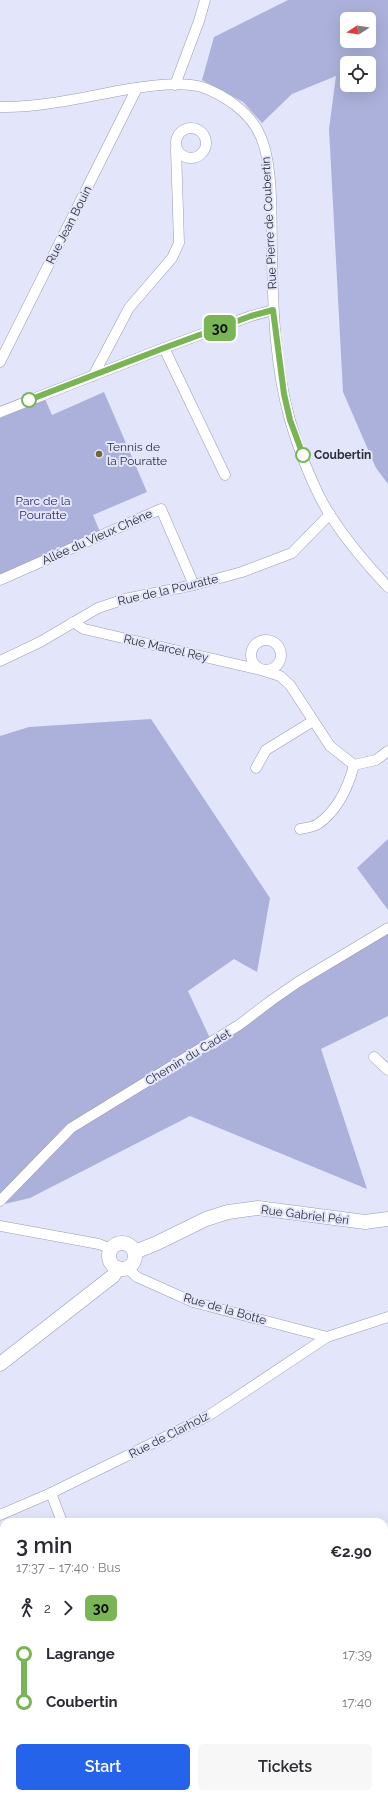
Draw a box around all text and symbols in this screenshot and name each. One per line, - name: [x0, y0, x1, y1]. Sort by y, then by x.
- north arrow: [340, 12, 376, 48]
- map controls: [340, 12, 376, 92]
- button: locate: [340, 56, 376, 92]
- street label: Rue Pierre de Coubertin: [259, 156, 279, 290]
- street label: Rue Jean Bouin: [43, 184, 95, 266]
- line badge: 30: [202, 315, 238, 341]
- text: 30: [212, 320, 228, 336]
- unlabelled marker: [21, 392, 37, 408]
- place label: Tennis de la Pouratte: [107, 440, 167, 468]
- marker: Coubertin: [295, 447, 311, 463]
- place label: Coubertin: [314, 448, 371, 462]
- marker: Tennis de la Pouratte: [94, 449, 104, 459]
- park label: Parc de la Pouratte: [16, 494, 70, 522]
- street label: Allée du Vieux Chêne: [40, 506, 154, 568]
- street label: Rue de la Pouratte: [116, 572, 220, 608]
- street label: Rue Marcel Rey: [122, 631, 210, 665]
- street label: Chemin du Cadet: [143, 1026, 233, 1088]
- street label: Rue Gabriel Péri: [260, 1203, 350, 1227]
- street label: Rue de la Botte: [182, 1290, 268, 1328]
- street label: Rue de Clarholz: [127, 1409, 212, 1461]
- text: 3 min: [16, 1532, 72, 1558]
- text: €2.90: [330, 1543, 372, 1561]
- text: 17:37 – 17:40 · Bus: [16, 1560, 120, 1575]
- icon: walk: [16, 1597, 38, 1619]
- icon: forward: [57, 1597, 79, 1619]
- text: 30: [93, 1600, 109, 1616]
- text: 2: [44, 1601, 51, 1616]
- text: Lagrange: [46, 1645, 115, 1663]
- text: 17:39: [343, 1647, 372, 1662]
- text: Coubertin: [46, 1693, 118, 1711]
- text: 17:40: [342, 1695, 372, 1710]
- button: Start: [16, 1744, 190, 1790]
- button: Tickets: [198, 1744, 372, 1790]

